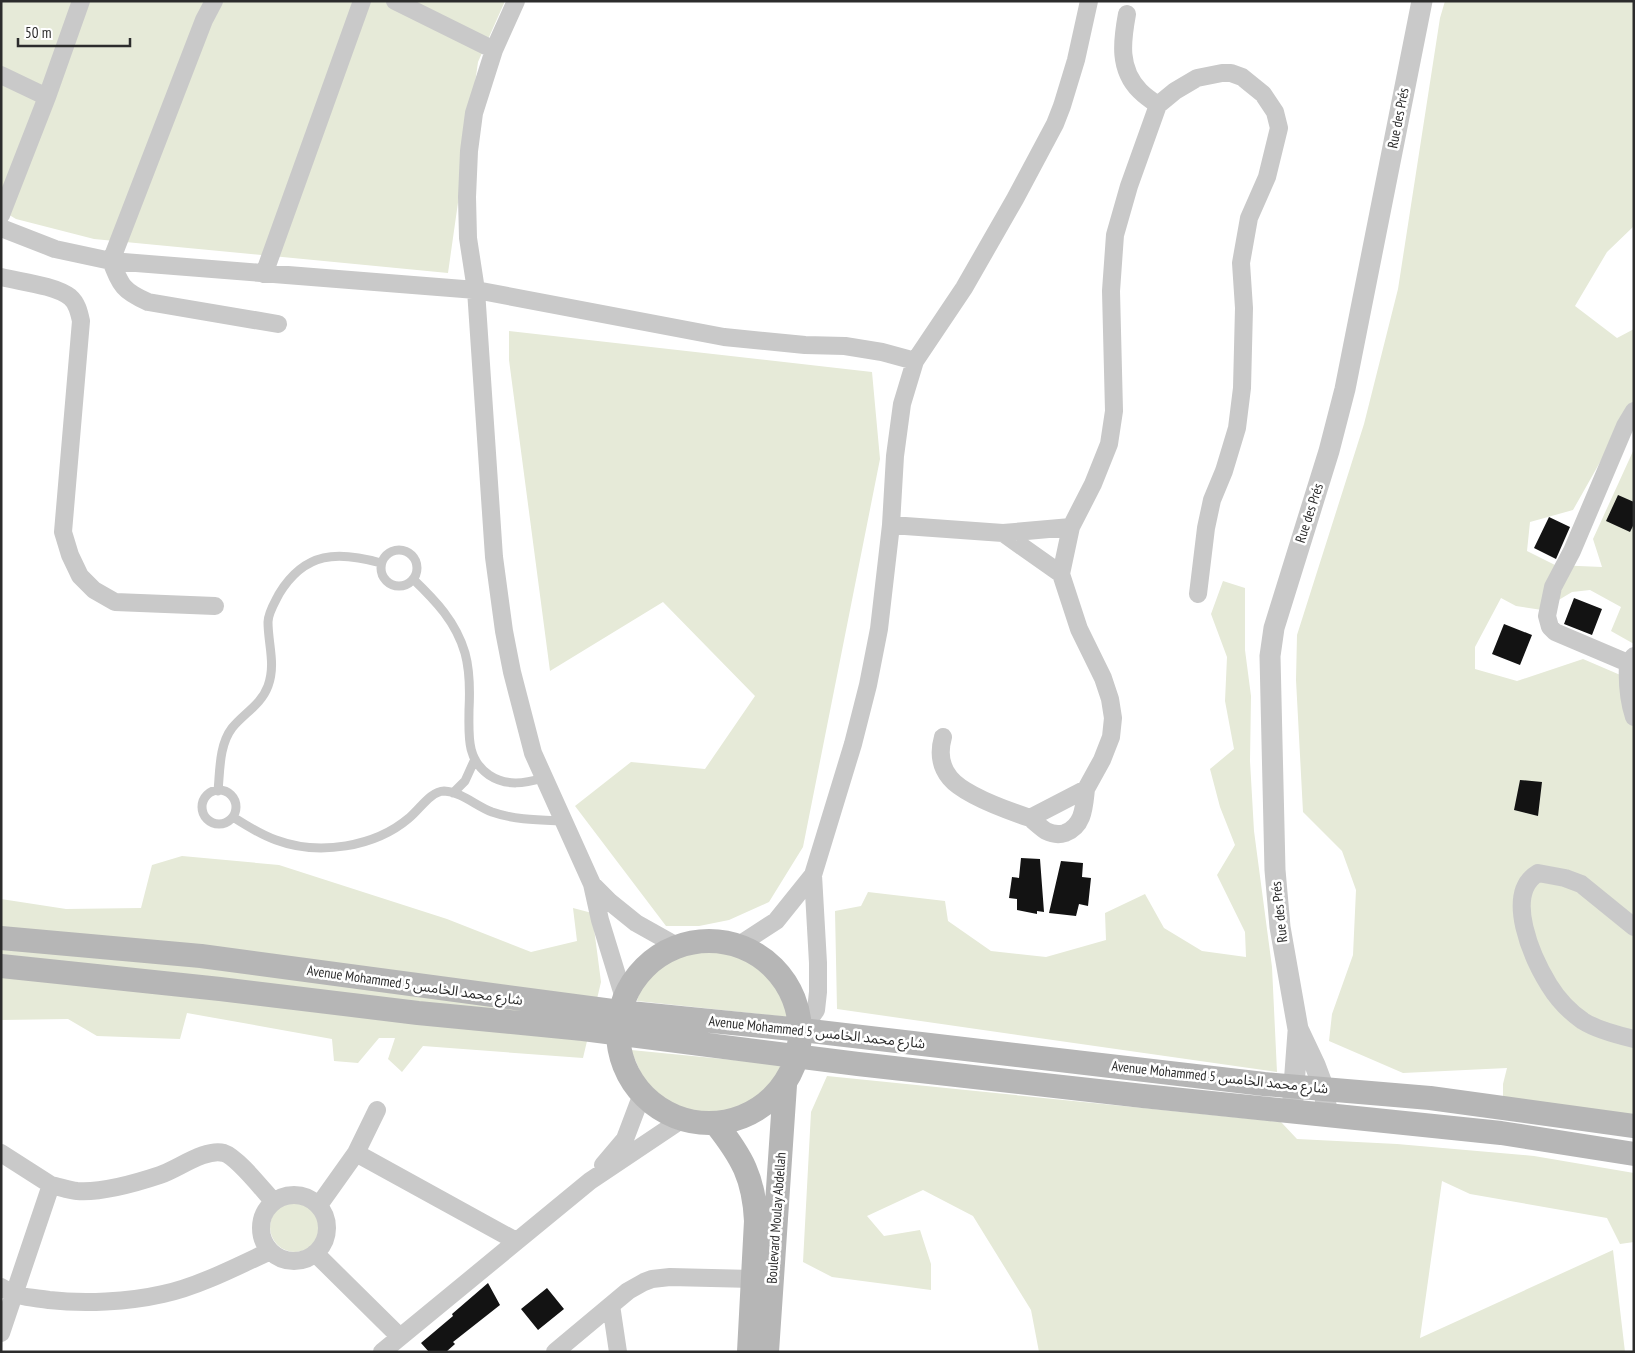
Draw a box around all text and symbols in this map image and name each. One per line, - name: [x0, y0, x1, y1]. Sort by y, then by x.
- scale bar: [18, 15, 130, 47]
- text: 50 m: [25, 23, 51, 42]
- street label: Rue des Prés: [1383, 86, 1413, 150]
- street label: Rue des Prés: [1291, 481, 1327, 545]
- street label: Rue des Prés: [1267, 880, 1291, 943]
- street label: Avenue Mohammed 5 شارع محمد الخامس: [306, 961, 524, 1011]
- street label: Avenue Mohammed 5 شارع محمد الخامس: [708, 1012, 926, 1054]
- street label: Avenue Mohammed 5 شارع محمد الخامس: [1111, 1057, 1329, 1099]
- street label: Boulevard Moulay Abdellah: [762, 1152, 790, 1284]

